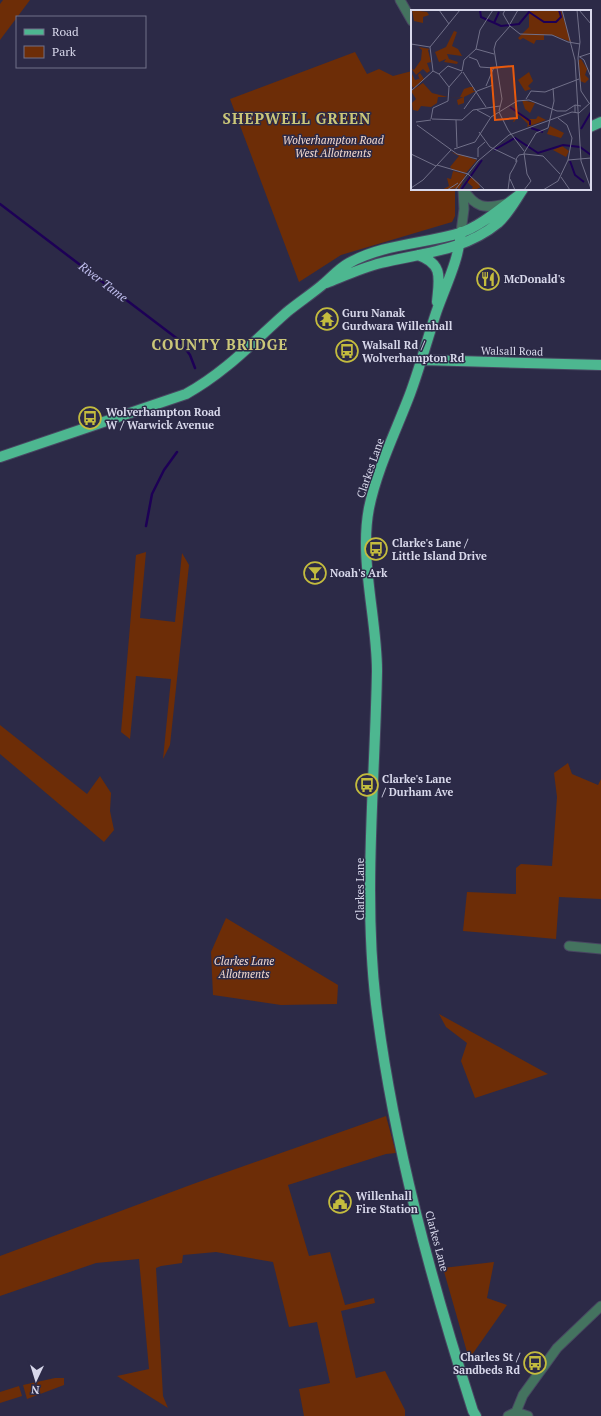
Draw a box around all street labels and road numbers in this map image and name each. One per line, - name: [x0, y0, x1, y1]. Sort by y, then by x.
- street label: Walsall Road: [481, 343, 543, 359]
- street label: Clarkes Lane: [353, 436, 387, 500]
- street label: Clarkes Lane: [353, 857, 367, 920]
- street label: Clarkes Lane: [422, 1209, 452, 1273]

